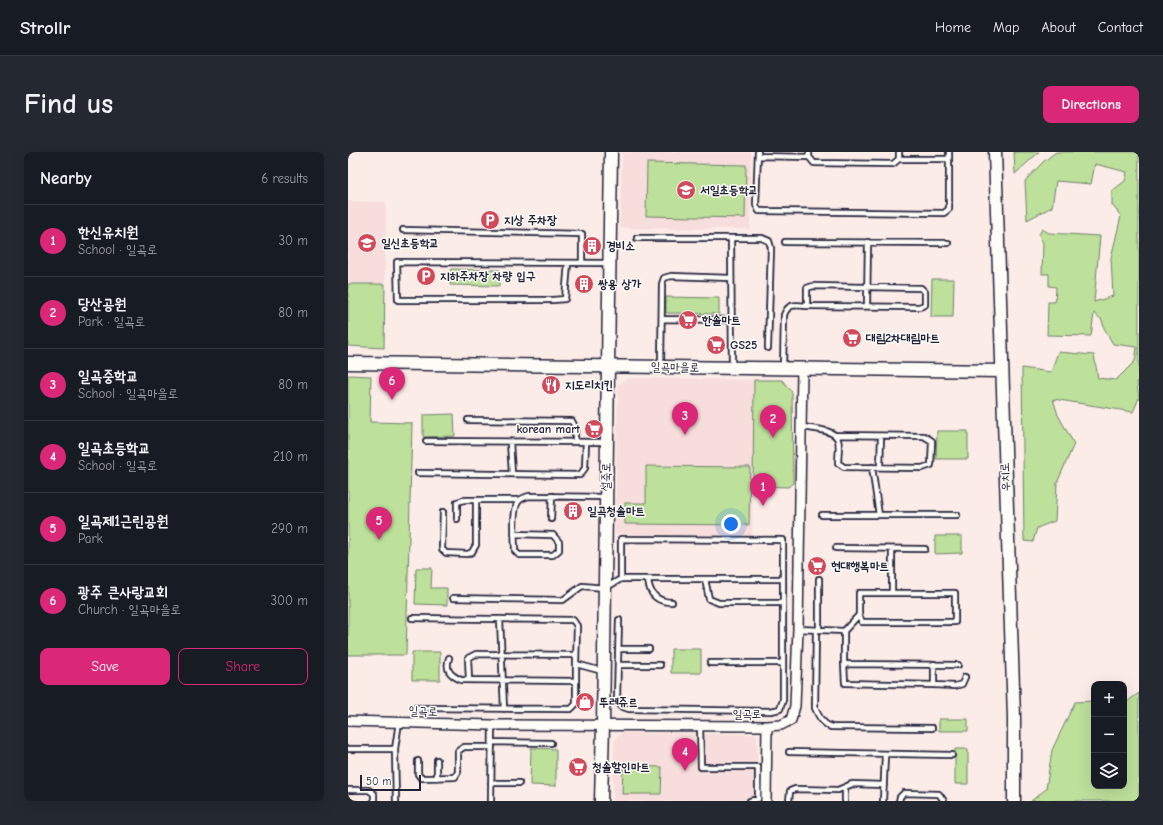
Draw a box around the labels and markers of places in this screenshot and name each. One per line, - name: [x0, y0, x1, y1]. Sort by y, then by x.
- school or university icon: 서일초등학교: [675, 179, 697, 201]
- place label: 서일초등학교: [700, 183, 758, 197]
- parking icon: 지상 주차장: [479, 209, 501, 231]
- place label: 지상 주차장: [504, 213, 557, 227]
- school or university icon: 일신초등학교: [356, 232, 378, 254]
- building icon: 경비소: [581, 235, 603, 257]
- place label: 일신초등학교: [381, 236, 439, 250]
- place label: 경비소: [606, 239, 635, 253]
- parking icon: 지하주차장 차량 입구: [415, 265, 437, 287]
- place label: 지하주차장 차량 입구: [440, 269, 536, 283]
- building icon: 쌍용 상가: [573, 273, 595, 295]
- place label: 쌍용 상가: [597, 277, 641, 291]
- supermarket icon: 한솔마트: [677, 309, 699, 331]
- place label: 한솔마트: [701, 313, 741, 327]
- supermarket icon: 대림2차대림마트: [841, 327, 863, 349]
- place label: 대림2차대림마트: [865, 331, 940, 345]
- supermarket icon: GS25: [705, 334, 727, 356]
- place label: GS25: [730, 338, 757, 352]
- pin: 6: [379, 367, 405, 400]
- restaurant icon: 지도리치킨: [540, 374, 562, 396]
- place label: 지도리치킨: [565, 378, 613, 392]
- pin: 3: [672, 402, 698, 435]
- pin: 2: [760, 405, 786, 438]
- supermarket icon: korean mart: [583, 418, 605, 440]
- place label: korean mart: [516, 422, 581, 436]
- pin: 1: [750, 473, 776, 506]
- building icon: 일곡청솔마트: [562, 500, 584, 522]
- place label: 일곡청솔마트: [587, 504, 645, 518]
- pin: 5: [366, 507, 392, 540]
- supermarket icon: 현대행복마트: [806, 555, 828, 577]
- place label: 현대행복마트: [831, 559, 889, 573]
- shop icon: 뚜레쥬르: [574, 691, 596, 713]
- place label: 뚜레쥬르: [599, 695, 638, 709]
- pin: 4: [672, 738, 698, 771]
- supermarket icon: 청솔할인마트: [567, 756, 589, 778]
- place label: 청솔할인마트: [592, 760, 650, 774]

